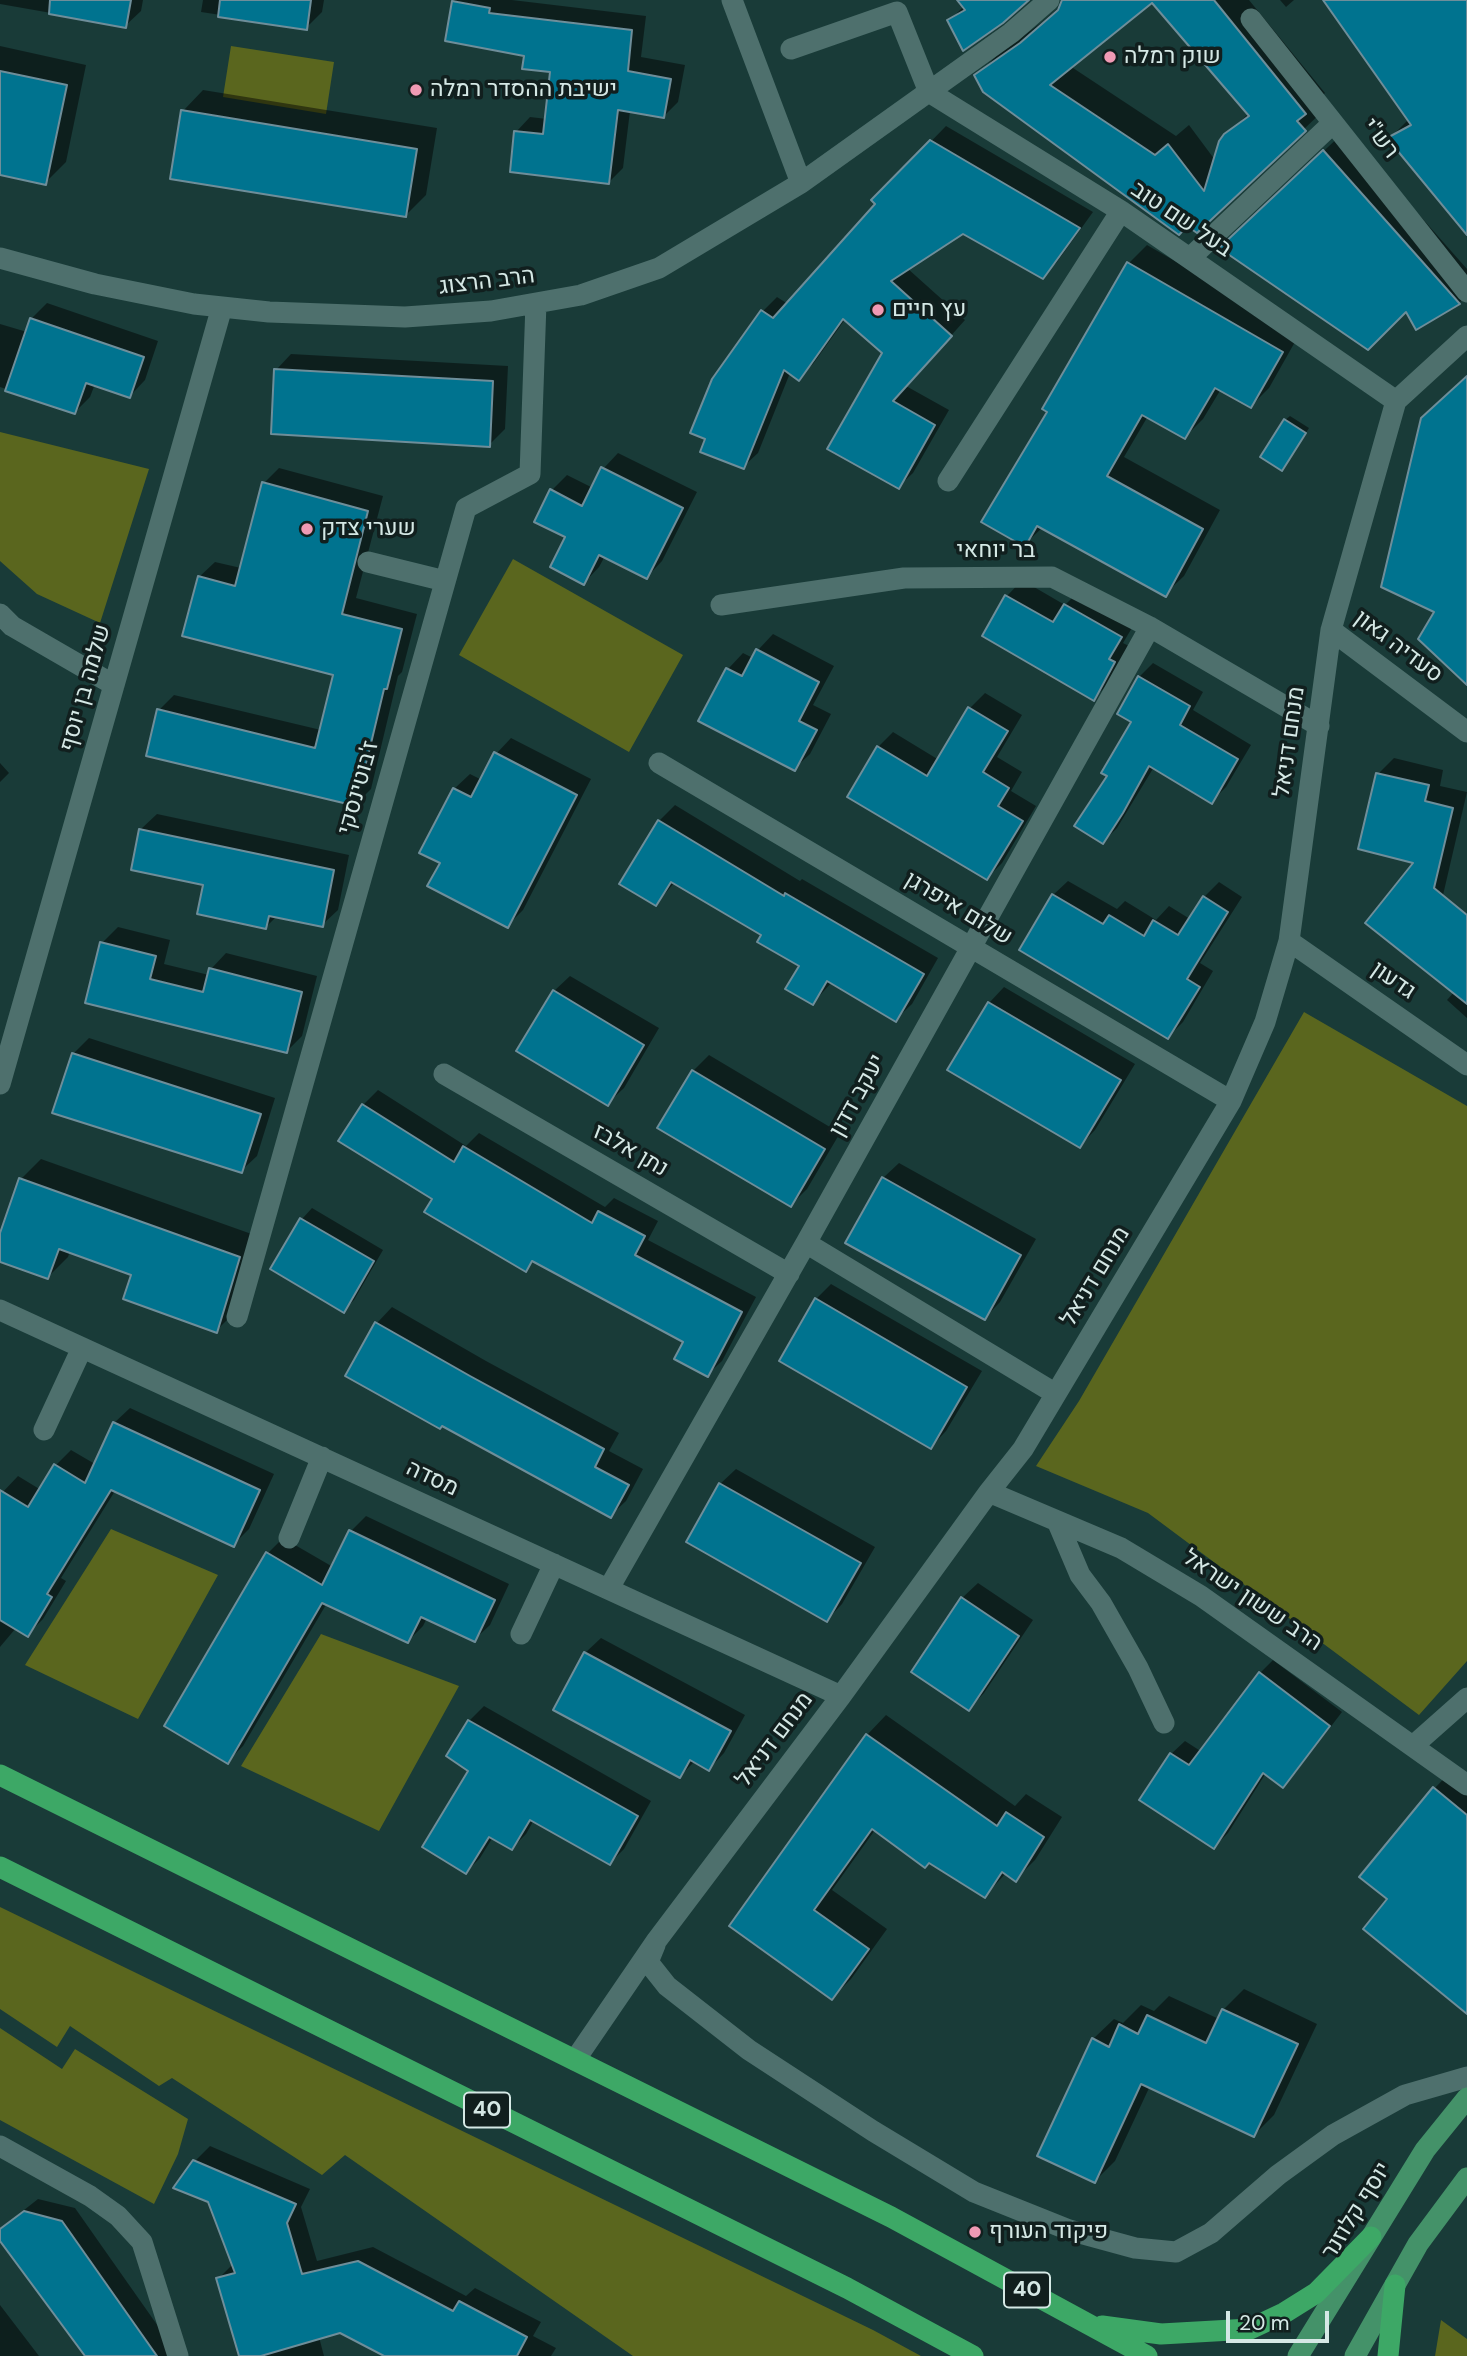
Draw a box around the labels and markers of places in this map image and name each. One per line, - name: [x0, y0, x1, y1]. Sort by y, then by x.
- place label: שוק רמלה: [1124, 43, 1221, 71]
- marker: שוק רמלה: [1102, 49, 1118, 65]
- place label: ישיבת ההסדר רמלה: [430, 76, 617, 104]
- marker: ישיבת ההסדר רמלה: [408, 82, 424, 98]
- place label: עץ חיים: [892, 296, 966, 324]
- marker: עץ חיים: [870, 302, 886, 318]
- place label: שערי צדק: [321, 515, 416, 543]
- marker: שערי צדק: [299, 521, 315, 537]
- place label: פיקוד העורף: [989, 2218, 1108, 2246]
- marker: פיקוד העורף: [967, 2224, 983, 2240]

